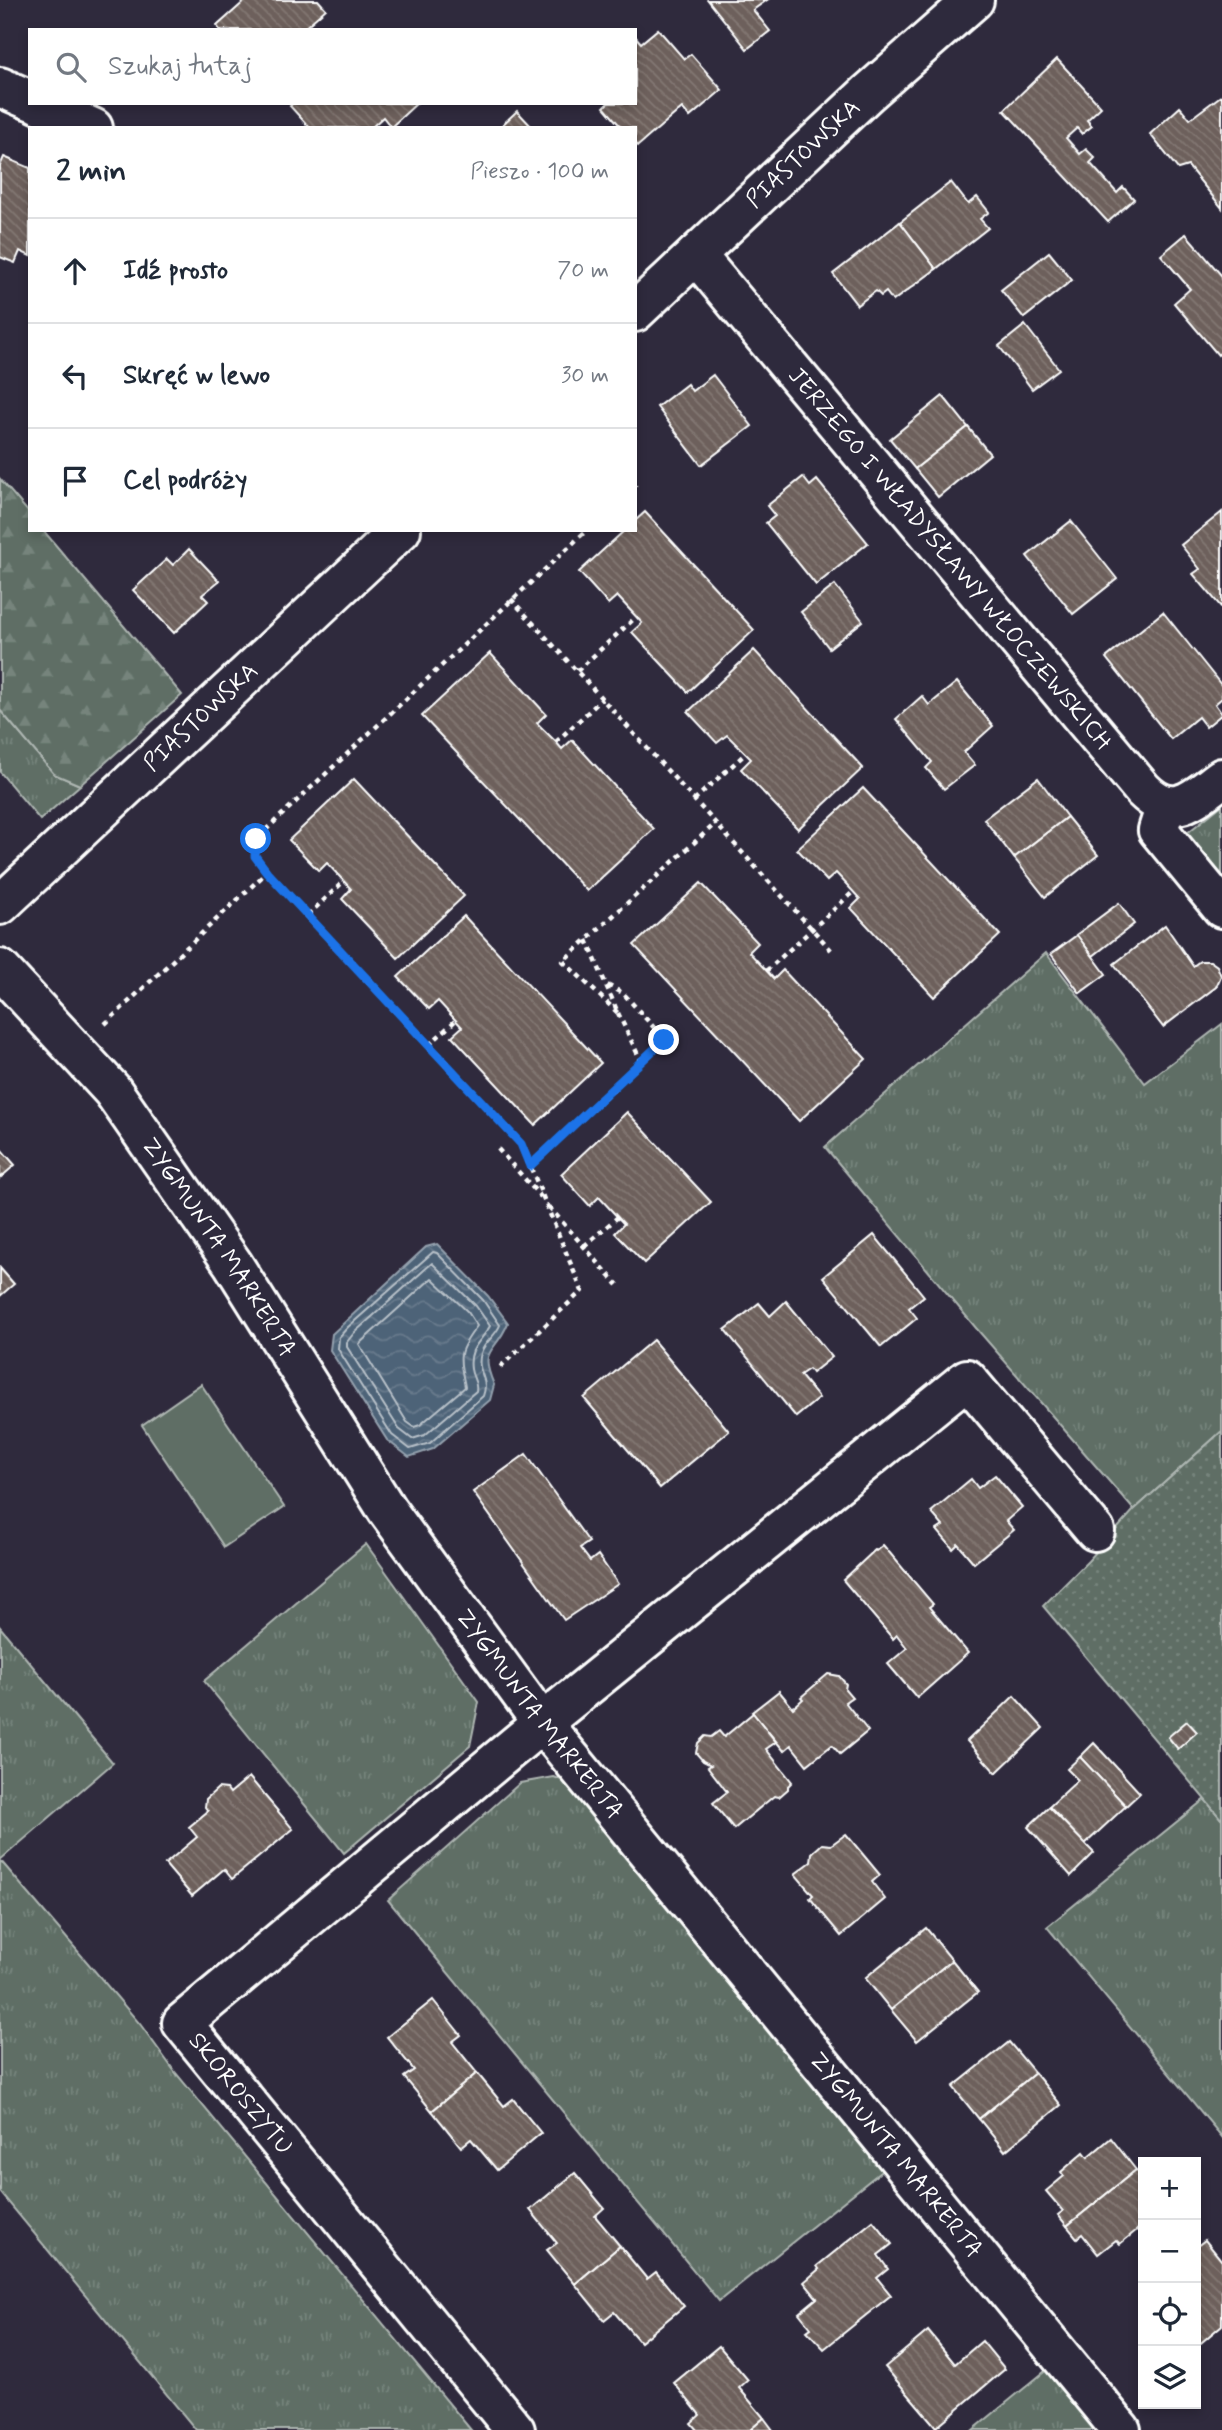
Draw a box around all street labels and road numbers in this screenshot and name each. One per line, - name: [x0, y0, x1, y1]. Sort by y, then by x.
- street label: PIASTOWSKA: [739, 92, 867, 215]
- street label: JERZEGO I WŁADYSŁAWY WŁOCZEWSKICH: [781, 361, 1119, 757]
- street label: PIASTOWSKA: [137, 656, 265, 779]
- street label: ZYGMUNTA MARKERTA: [134, 1131, 303, 1363]
- street label: ZYGMUNTA MARKERTA: [449, 1603, 630, 1826]
- street label: SKOROSZYTU: [181, 2026, 299, 2162]
- street label: ZYGMUNTA MARKERTA: [802, 2046, 990, 2265]

